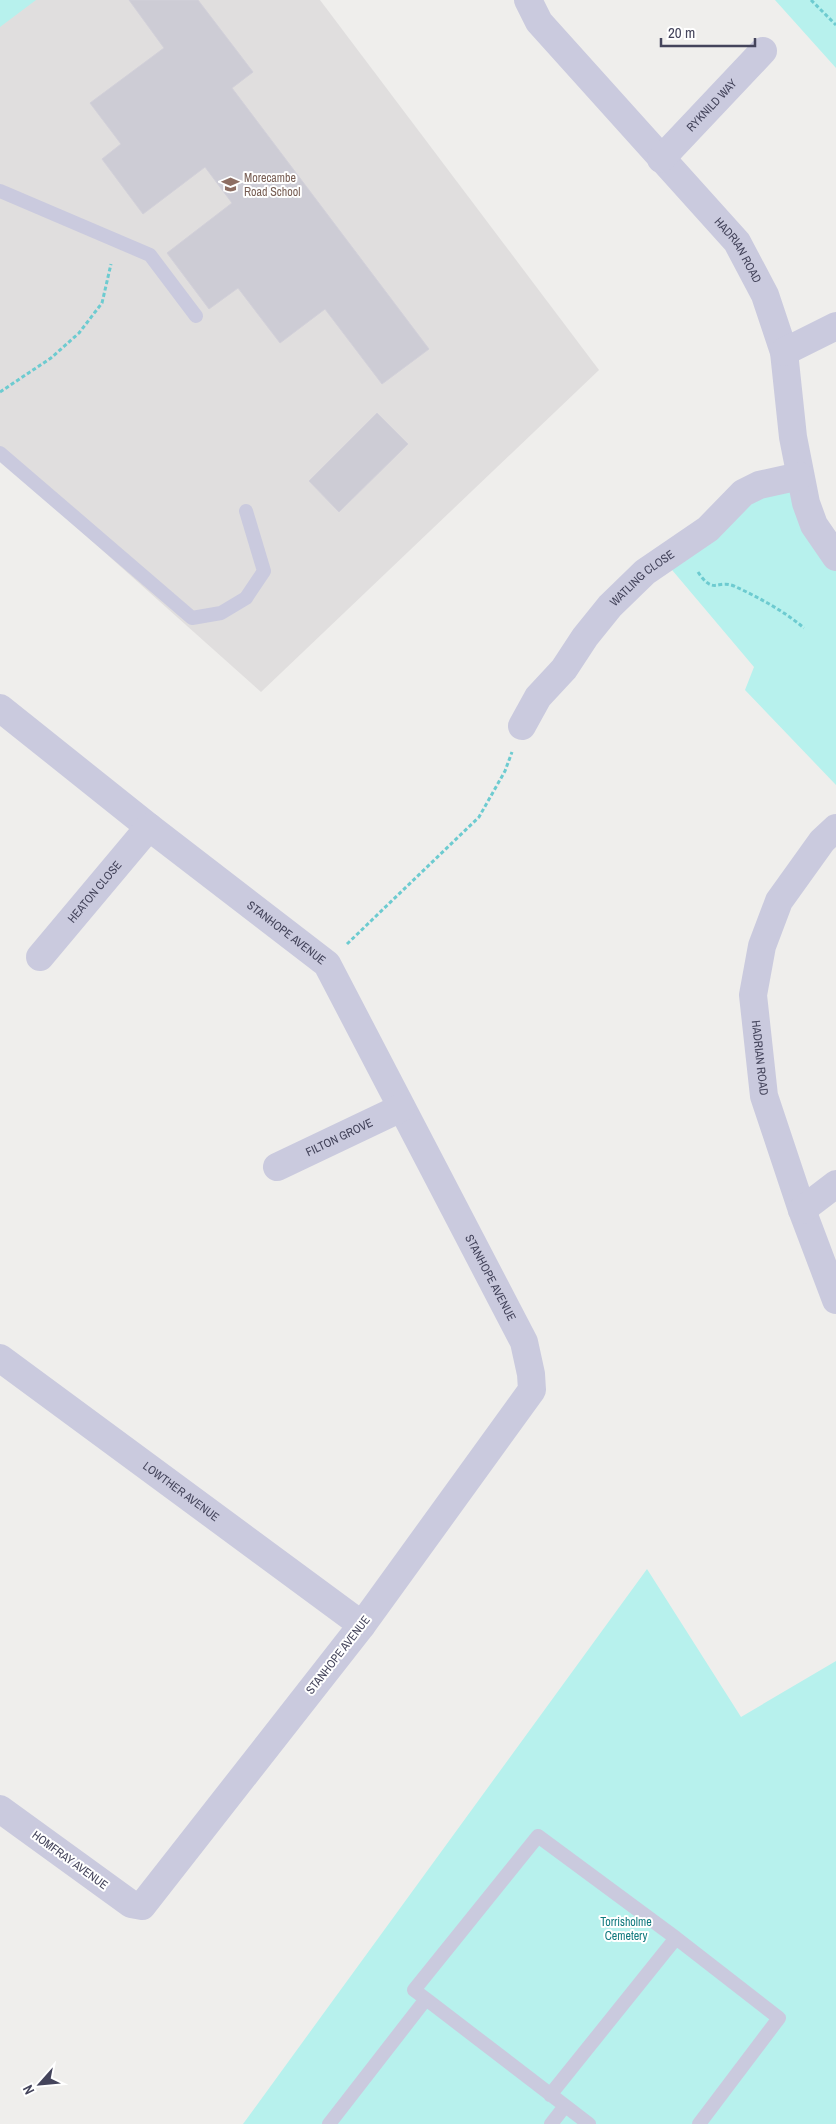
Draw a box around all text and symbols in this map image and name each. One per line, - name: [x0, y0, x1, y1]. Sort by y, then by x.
- scale bar: [661, 15, 755, 47]
- text: 20 m: [668, 22, 695, 43]
- street label: RYKNILD WAY: [683, 75, 741, 135]
- place label: Morecambe Road School: [244, 170, 300, 200]
- school or university icon: Morecambe Road School: [220, 175, 240, 195]
- street label: HADRIAN ROAD: [711, 214, 765, 286]
- street label: WATLING CLOSE: [606, 546, 677, 610]
- street label: HEATON CLOSE: [64, 857, 125, 926]
- street label: STANHOPE AVENUE: [244, 897, 329, 968]
- street label: HADRIAN ROAD: [748, 1019, 772, 1096]
- street label: FILTON GROVE: [303, 1115, 375, 1160]
- street label: STANHOPE AVENUE: [461, 1232, 520, 1324]
- street label: LOWTHER AVENUE: [140, 1458, 223, 1525]
- street label: STANHOPE AVENUE: [302, 1613, 374, 1697]
- street label: HOMFRAY AVENUE: [29, 1827, 111, 1893]
- park label: Torrisholme Cemetery: [600, 1914, 652, 1944]
- north arrow: [15, 2059, 65, 2109]
- text: N: [19, 2082, 38, 2098]

